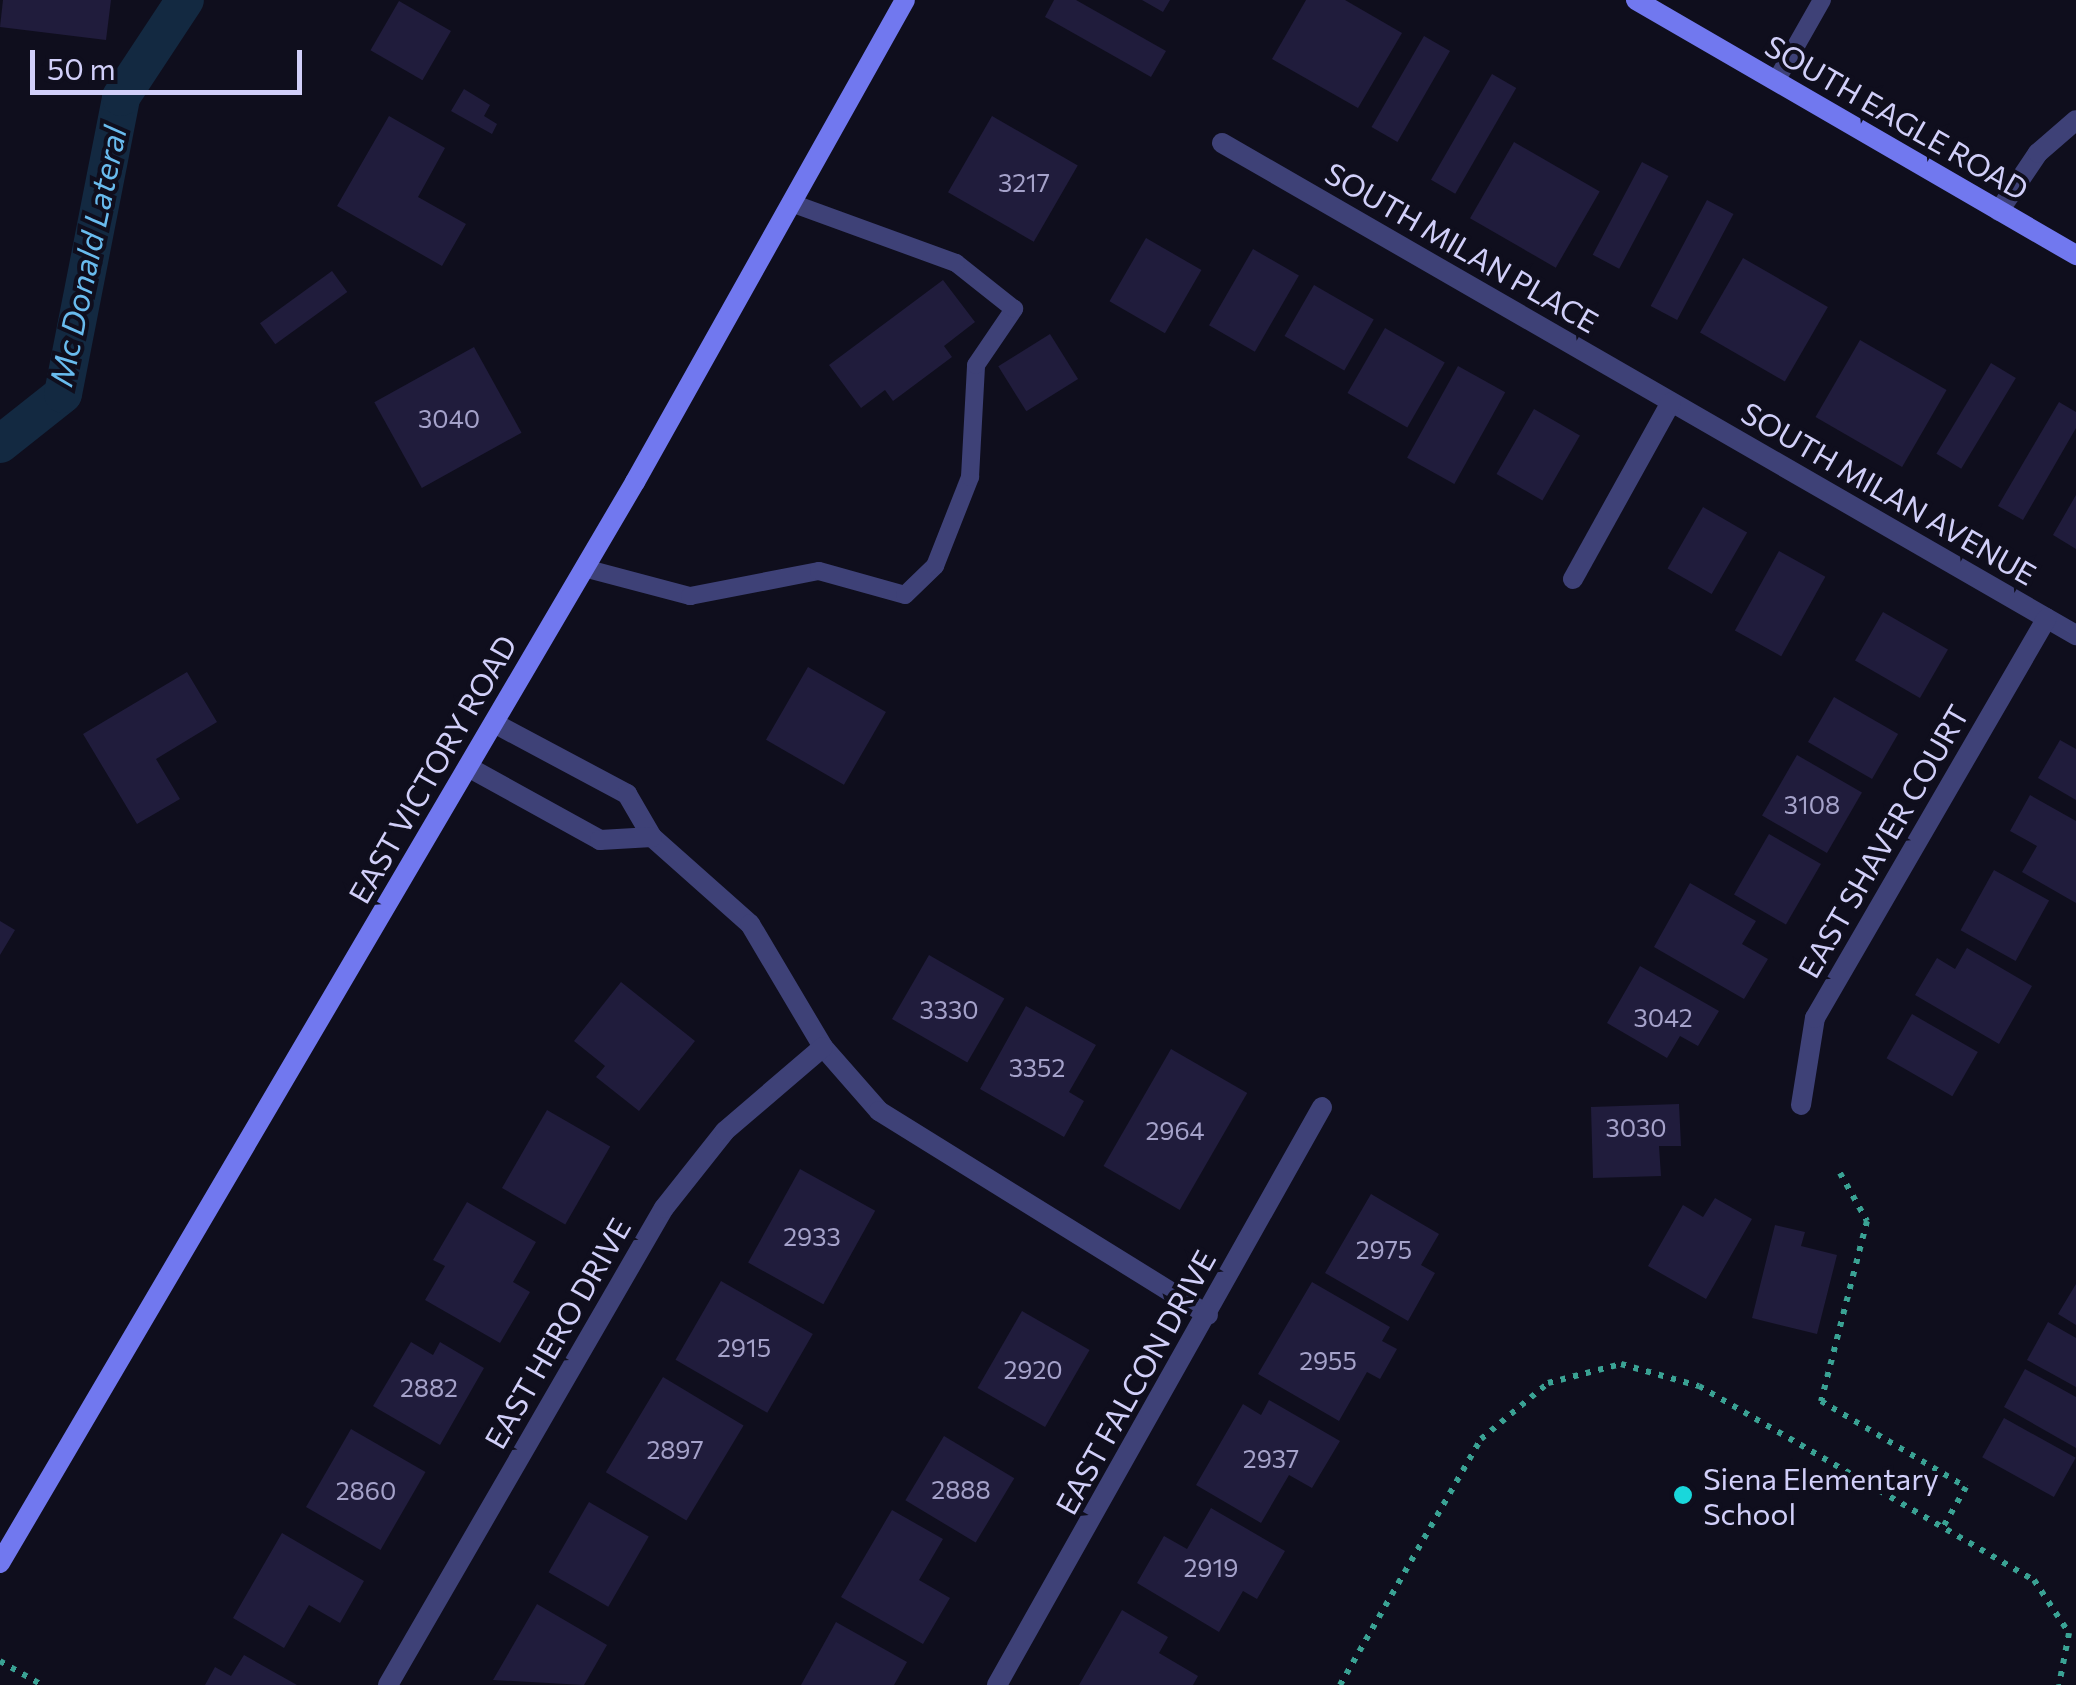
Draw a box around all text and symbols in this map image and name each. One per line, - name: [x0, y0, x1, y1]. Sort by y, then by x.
- street label: SOUTH EAGLE ROAD: [1759, 27, 2035, 207]
- scale bar: [35, 30, 308, 92]
- text: 50 m: [47, 49, 116, 86]
- water label: Mc Donald Lateral: [41, 122, 133, 390]
- street label: SOUTH MILAN PLACE: [1319, 154, 1605, 340]
- house number: 3217: [998, 167, 1050, 197]
- street label: SOUTH MILAN AVENUE: [1735, 394, 2043, 592]
- house number: 3040: [418, 403, 480, 433]
- street label: EAST VICTORY ROAD: [340, 629, 524, 909]
- street label: EAST SHAVER COURT: [1790, 698, 1976, 984]
- house number: 3108: [1784, 789, 1840, 819]
- house number: 3330: [920, 994, 978, 1024]
- house number: 3042: [1633, 1002, 1693, 1032]
- house number: 3352: [1009, 1052, 1065, 1082]
- house number: 3030: [1605, 1112, 1667, 1142]
- house number: 2964: [1145, 1115, 1205, 1145]
- street label: EAST HERO DRIVE: [476, 1211, 638, 1455]
- house number: 2933: [783, 1221, 841, 1251]
- house number: 2975: [1356, 1234, 1412, 1264]
- street label: EAST FALCON DRIVE: [1047, 1244, 1223, 1520]
- house number: 2915: [717, 1332, 771, 1362]
- house number: 2955: [1299, 1345, 1357, 1375]
- house number: 2920: [1003, 1354, 1063, 1384]
- house number: 2882: [400, 1372, 458, 1402]
- house number: 2897: [646, 1434, 704, 1464]
- house number: 2937: [1243, 1443, 1299, 1473]
- place label: Siena Elementary School: [1703, 1460, 1939, 1530]
- house number: 2888: [931, 1474, 991, 1504]
- house number: 2860: [336, 1475, 396, 1505]
- marker: Siena Elementary School: [1672, 1484, 1694, 1506]
- house number: 2919: [1184, 1552, 1238, 1582]

